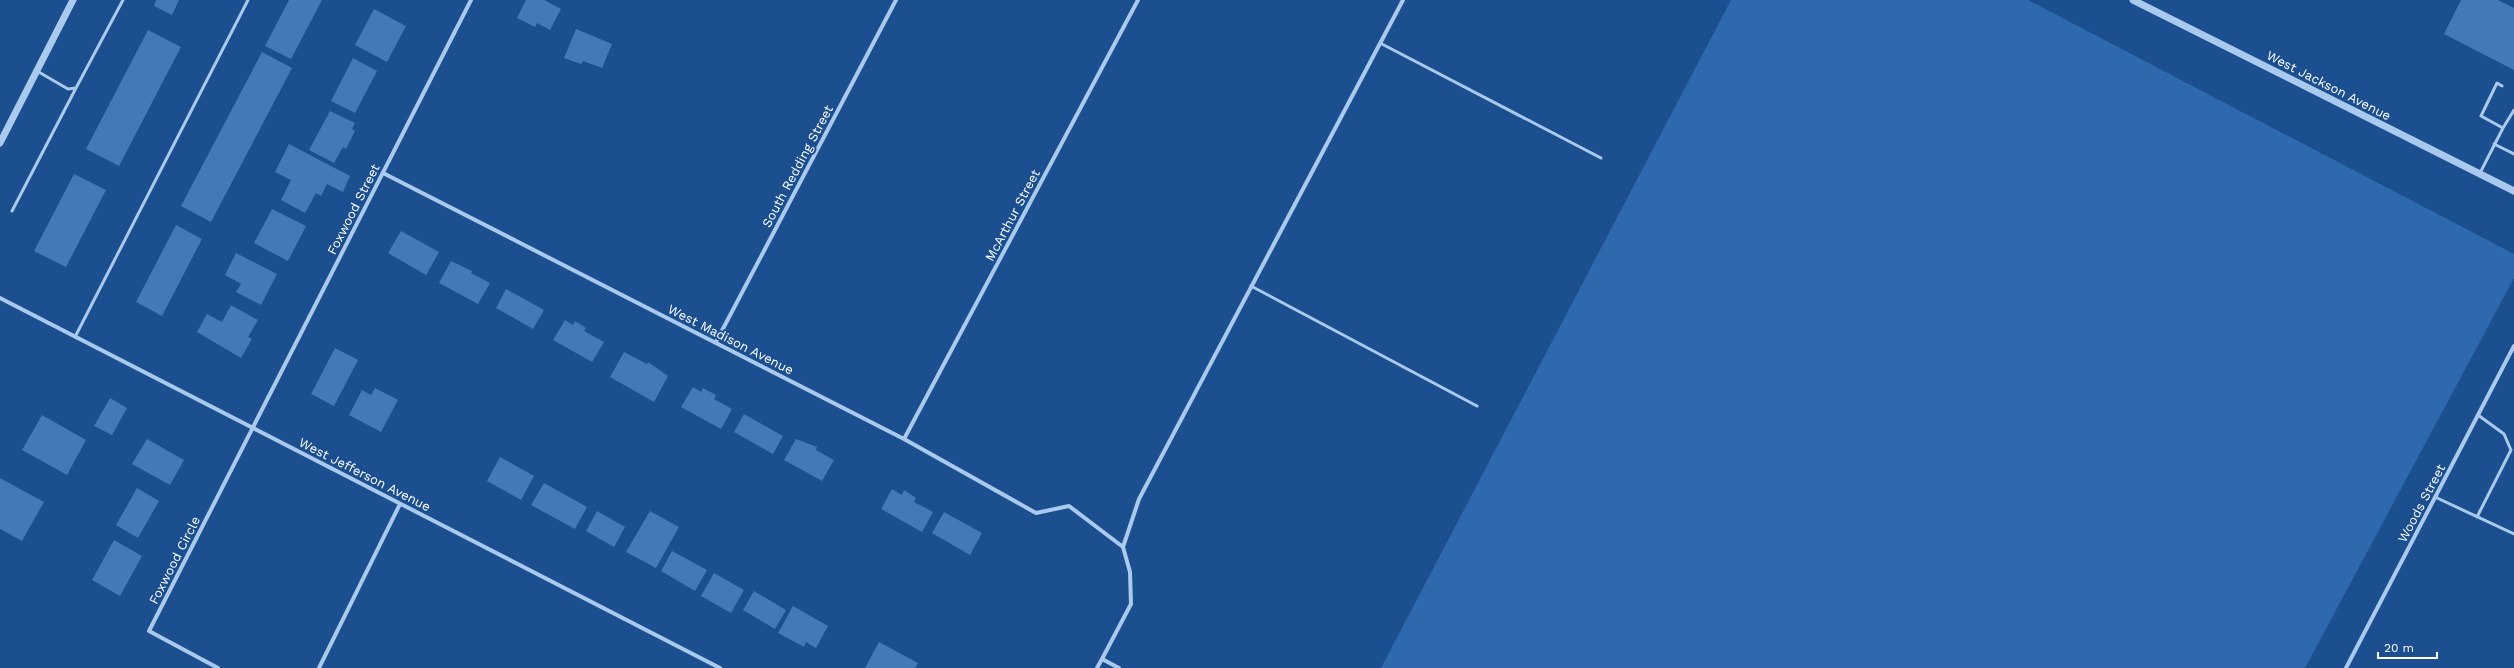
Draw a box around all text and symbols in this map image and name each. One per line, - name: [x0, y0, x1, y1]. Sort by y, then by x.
- street label: West Jackson Avenue: [2264, 48, 2393, 123]
- street label: South Redding Street: [759, 102, 836, 230]
- street label: Foxwood Street: [324, 161, 383, 257]
- street label: McArthur Street: [982, 166, 1043, 264]
- street label: West Madison Avenue: [665, 301, 796, 378]
- street label: West Jefferson Avenue: [296, 435, 433, 514]
- street label: Woods Street: [2395, 461, 2449, 545]
- street label: Foxwood Circle: [146, 514, 203, 607]
- scale bar: [2378, 634, 2437, 660]
- text: 20 m: [2384, 641, 2414, 655]

